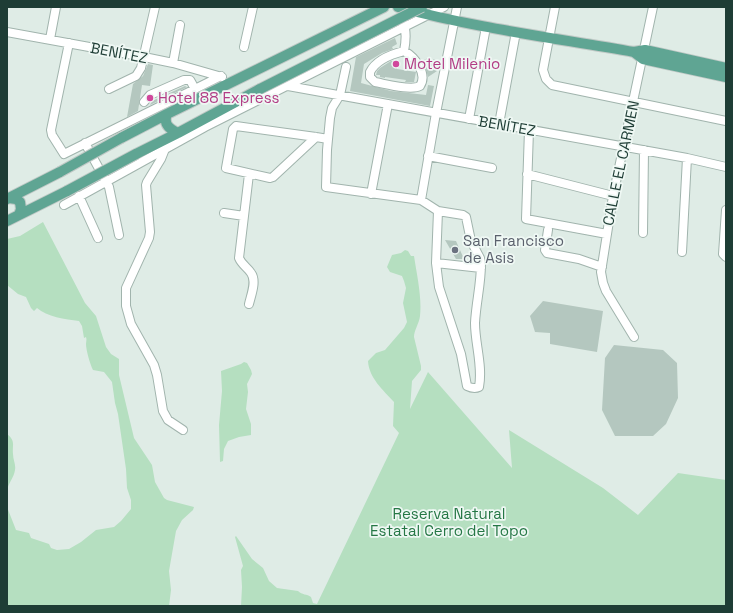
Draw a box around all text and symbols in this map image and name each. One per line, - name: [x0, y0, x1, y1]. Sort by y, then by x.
- street label: BENÍTEZ: [89, 38, 149, 67]
- place label: Motel Milenio: [404, 54, 500, 73]
- marker: Motel Milenio: [391, 59, 401, 69]
- place label: Hotel 88 Express: [158, 88, 280, 107]
- marker: Hotel 88 Express: [145, 93, 155, 103]
- street label: CALLE EL CARMEN: [598, 99, 643, 227]
- street label: BENÍTEZ: [477, 111, 537, 140]
- place label: San Francisco de Asis: [463, 231, 564, 267]
- marker: San Francisco de Asis: [450, 245, 460, 255]
- park label: Reserva Natural Estatal Cerro del Topo: [370, 504, 528, 540]

